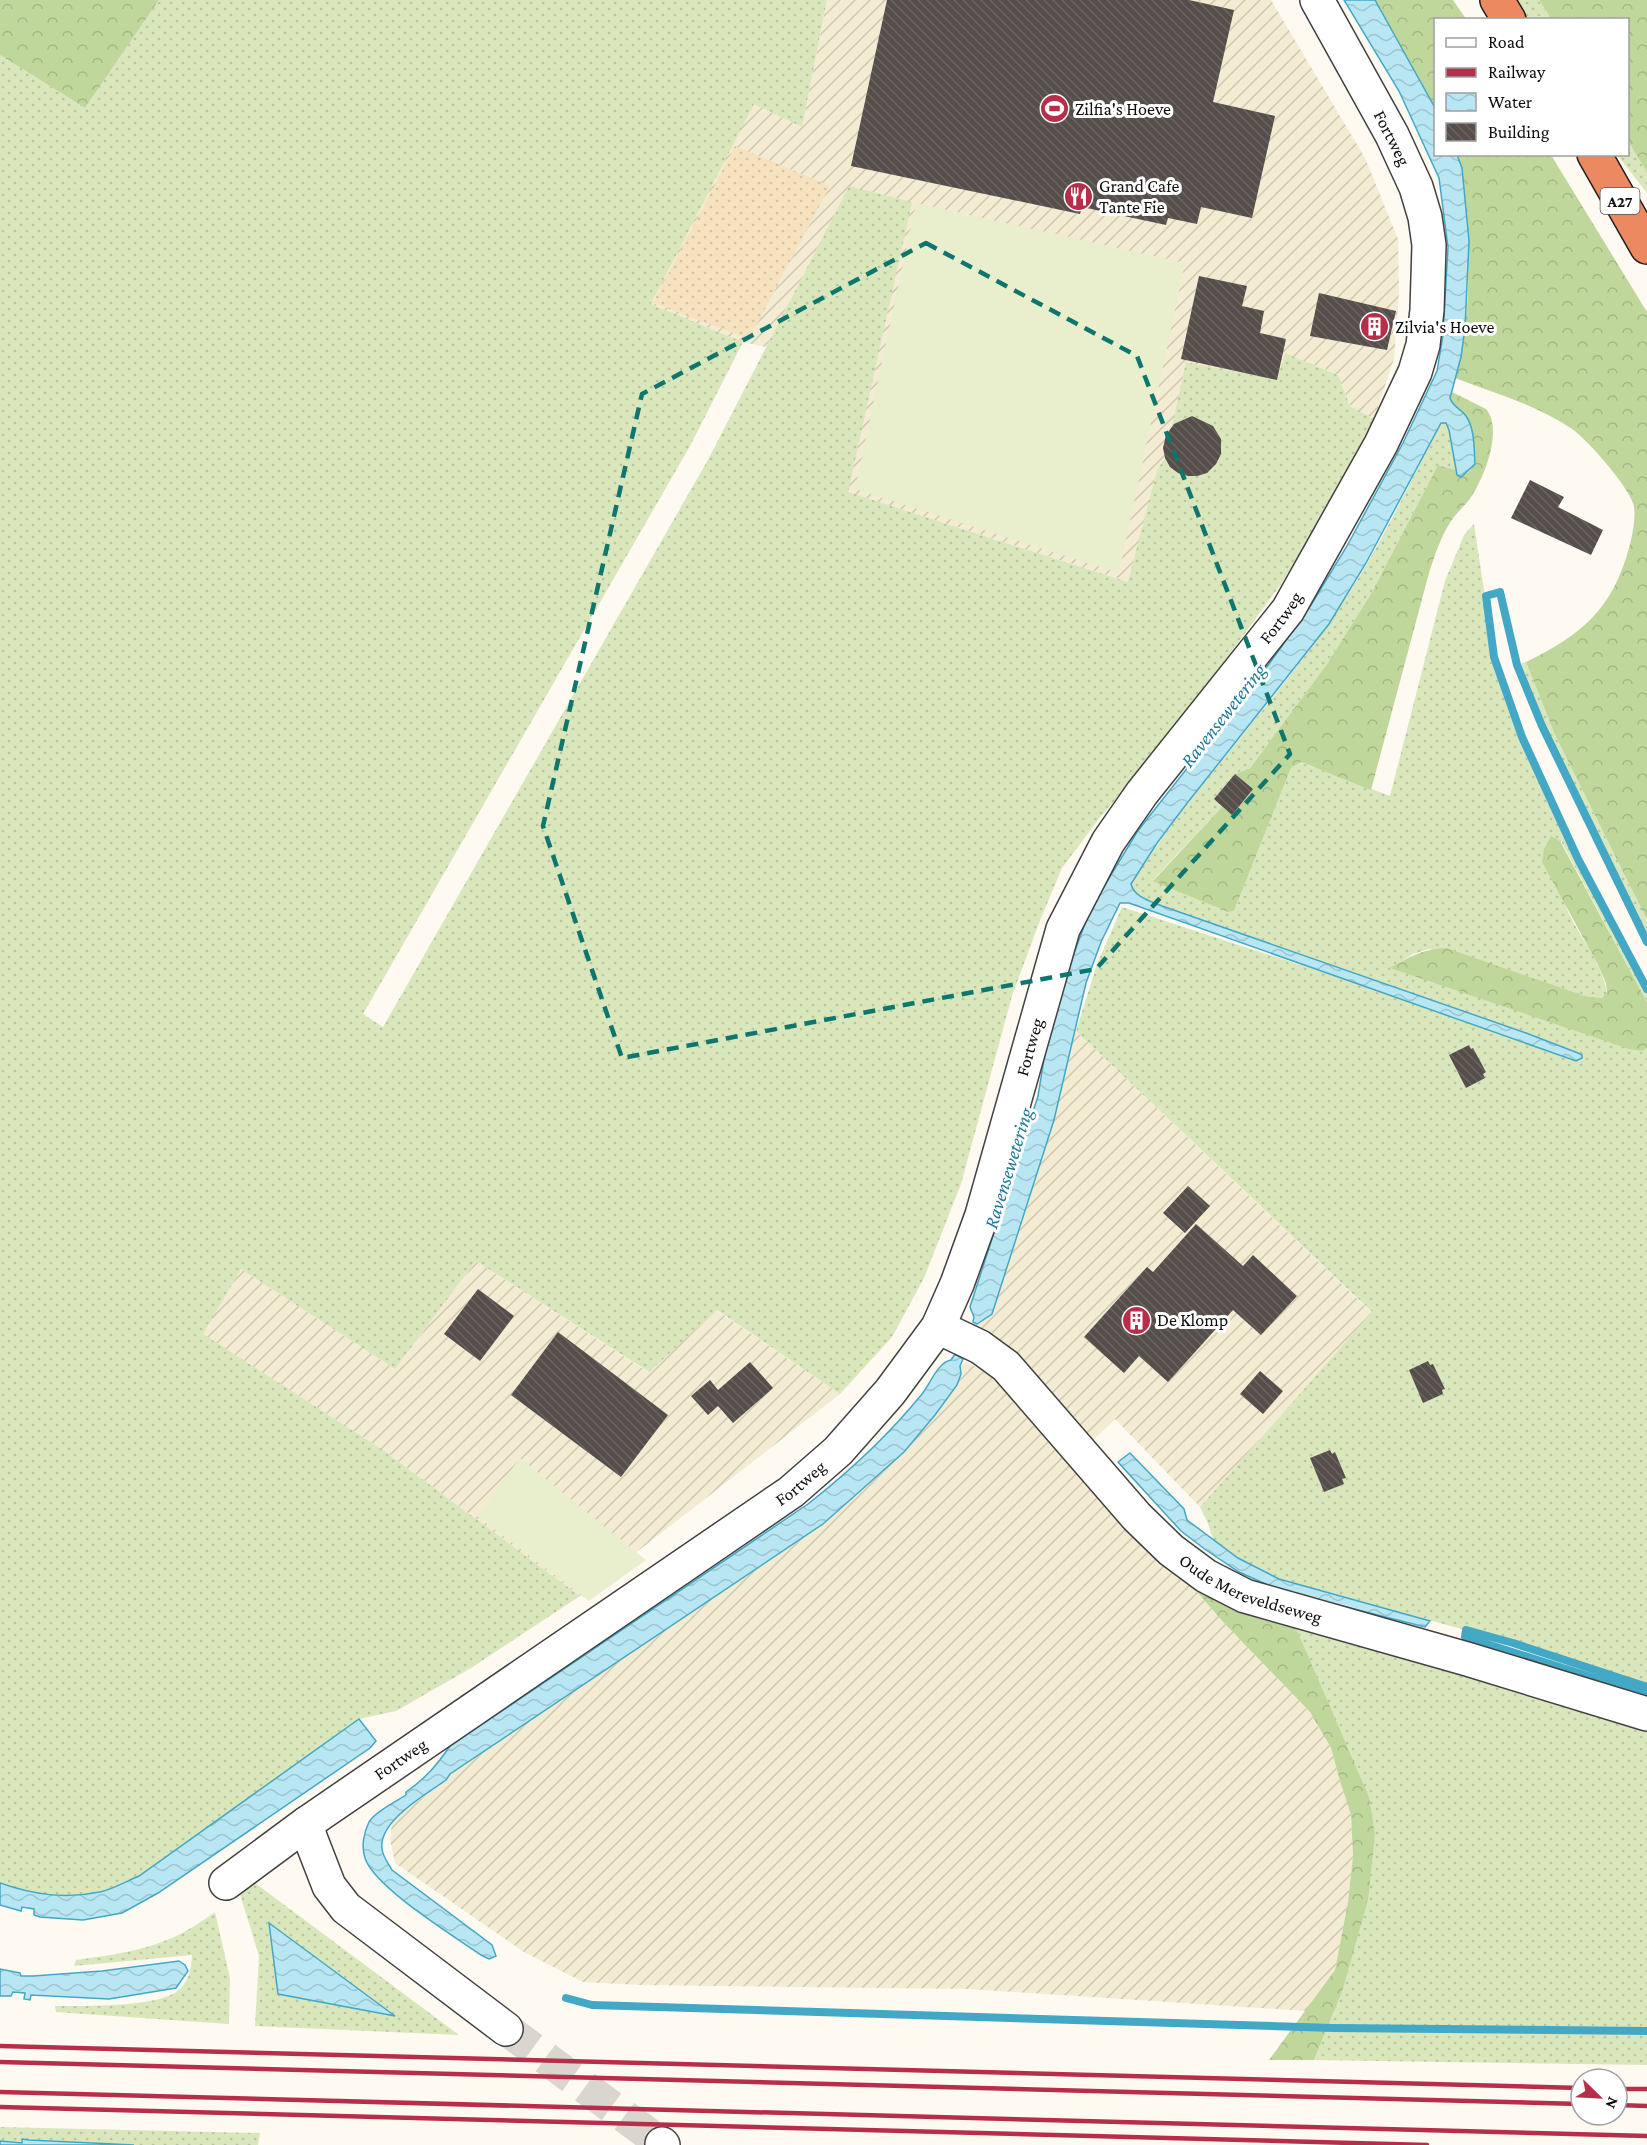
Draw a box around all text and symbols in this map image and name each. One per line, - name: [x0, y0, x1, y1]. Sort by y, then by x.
- legend: [1434, 18, 1629, 156]
- text: Road: [1488, 32, 1525, 52]
- text: Railway: [1488, 62, 1546, 82]
- text: Water: [1488, 92, 1533, 112]
- sports icon: Zilfia's Hoeve: [1038, 93, 1070, 125]
- place label: Zilfia's Hoeve: [1075, 99, 1171, 119]
- street label: Fortweg: [1370, 107, 1415, 169]
- text: Building: [1488, 122, 1550, 142]
- place label: Grand Cafe Tante Fie: [1099, 176, 1179, 217]
- restaurant icon: Grand Cafe Tante Fie: [1062, 180, 1094, 212]
- road number: A27: [1600, 188, 1640, 214]
- building icon: Zilvia's Hoeve: [1358, 311, 1390, 343]
- place label: Zilvia's Hoeve: [1395, 317, 1494, 337]
- street label: Fortweg: [1255, 588, 1306, 648]
- water label: Ravensewetering: [1176, 658, 1272, 772]
- street label: Fortweg: [1012, 1015, 1047, 1078]
- water label: Ravensewetering: [979, 1104, 1038, 1231]
- building icon: De Klomp: [1120, 1304, 1152, 1336]
- place label: De Klomp: [1157, 1310, 1228, 1330]
- street label: Fortweg: [771, 1456, 830, 1510]
- street label: Oude Mereveldseweg: [1175, 1550, 1325, 1627]
- street label: Fortweg: [370, 1734, 431, 1784]
- north arrow: [1569, 2067, 1629, 2127]
- text: N: [1602, 2094, 1622, 2111]

